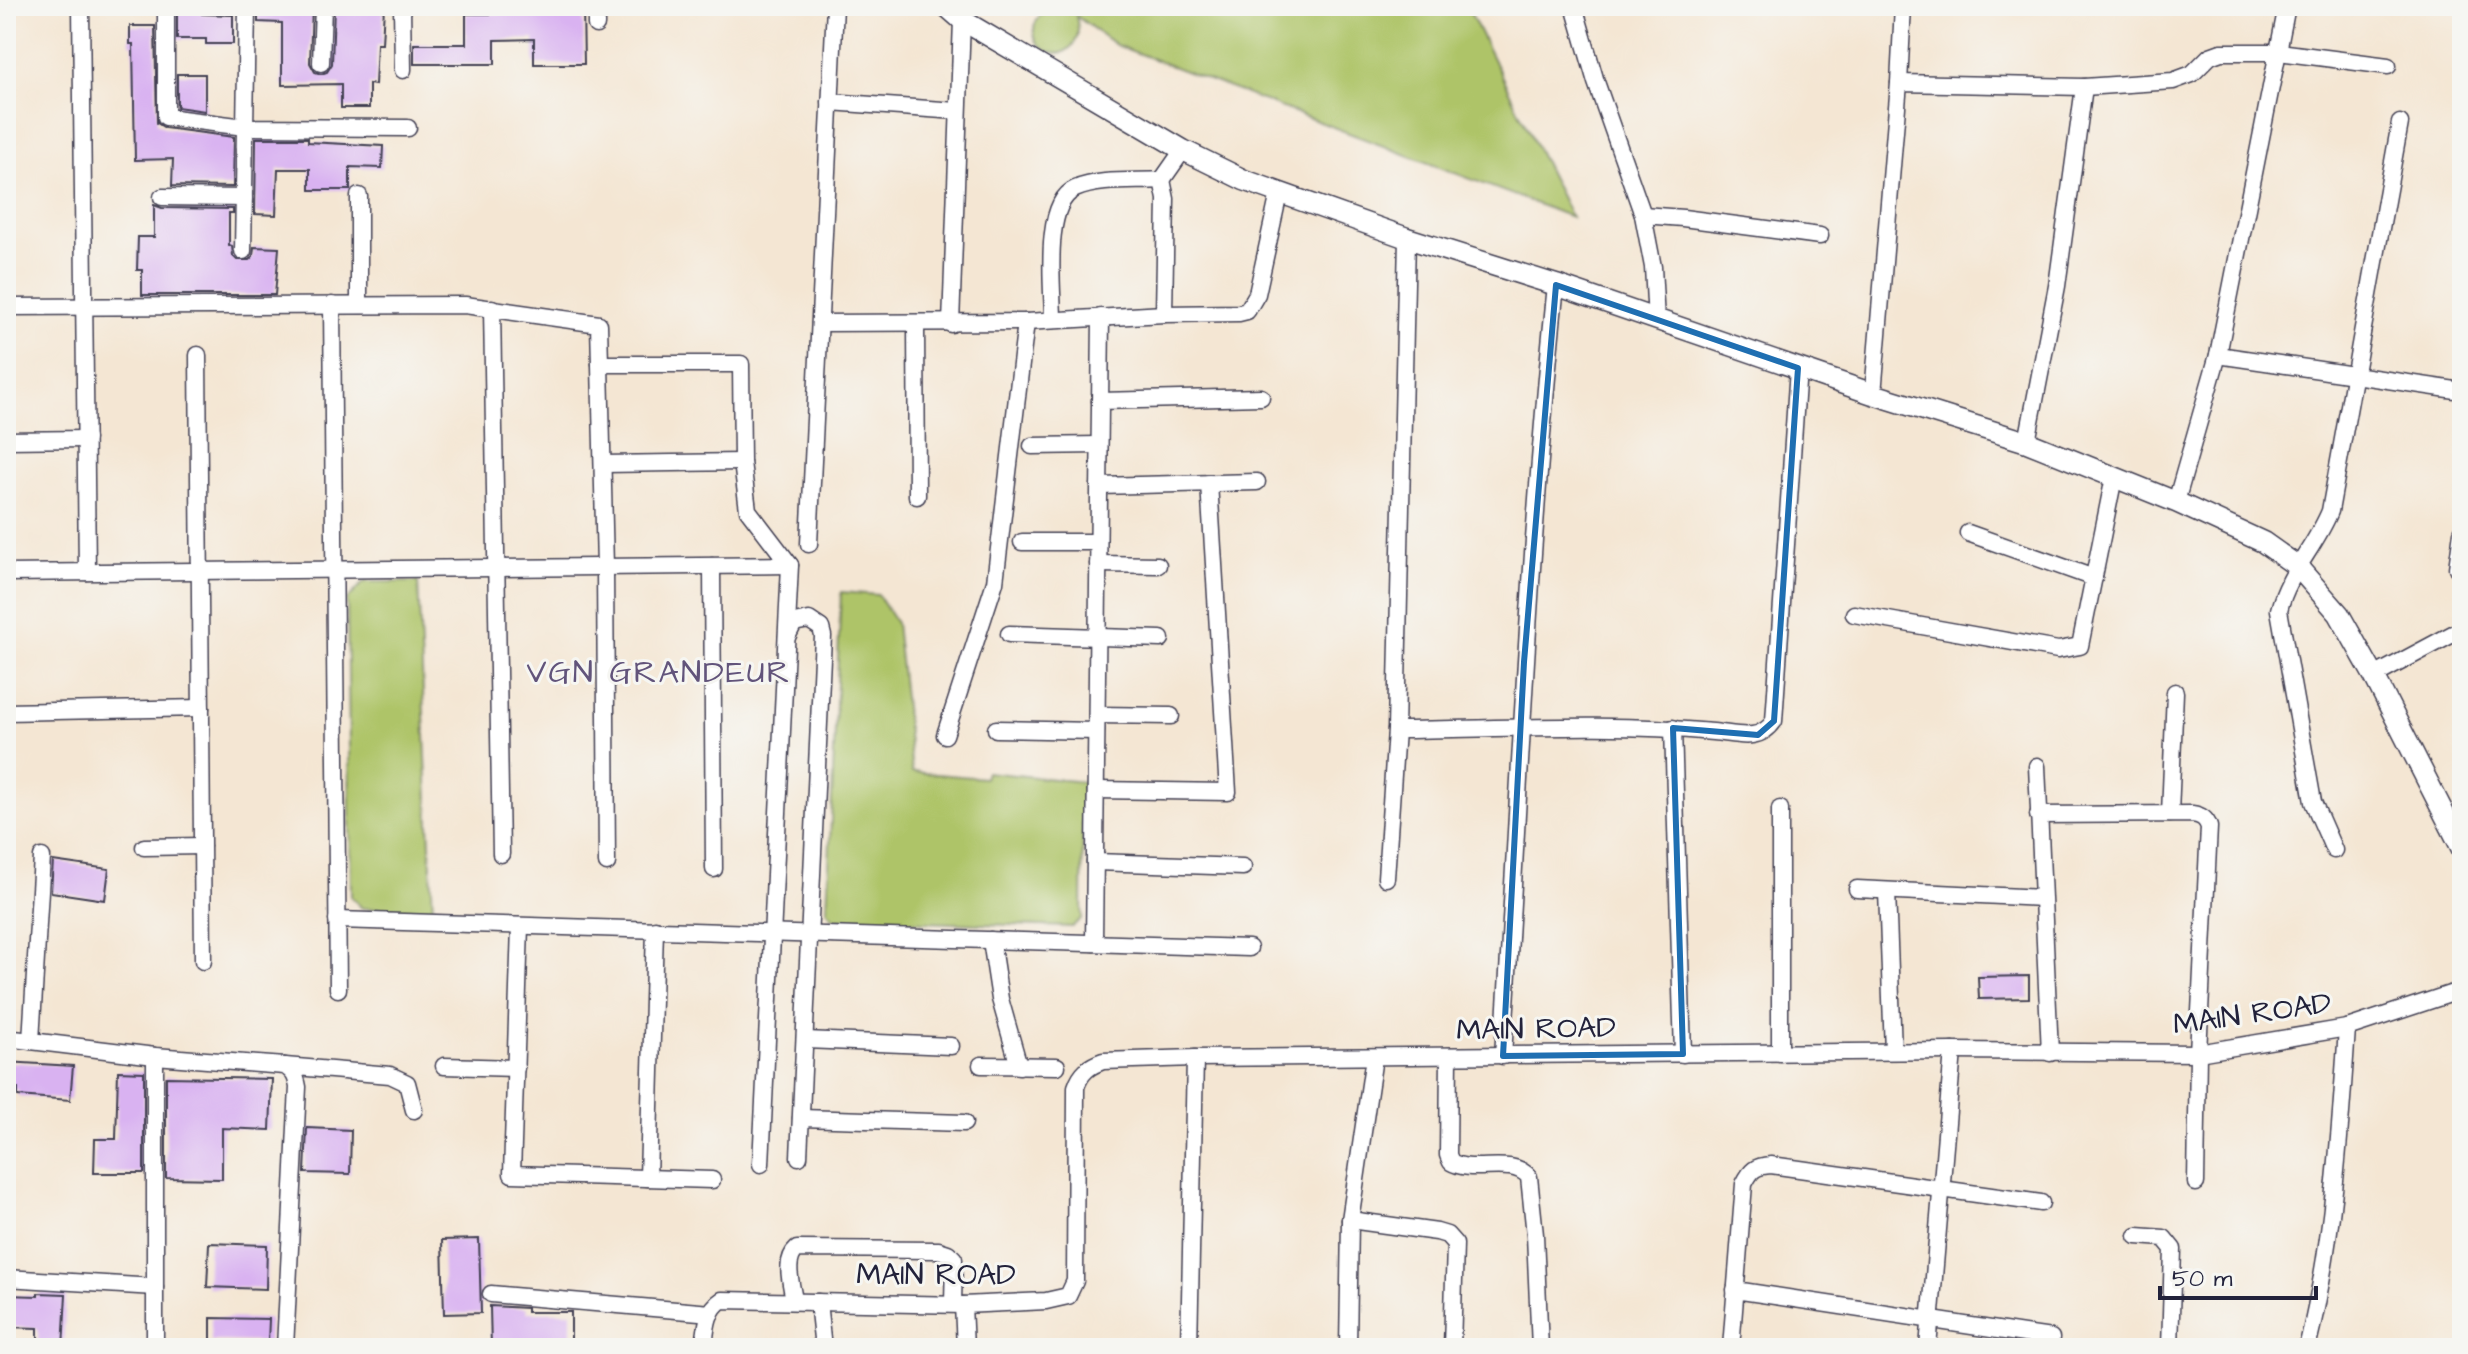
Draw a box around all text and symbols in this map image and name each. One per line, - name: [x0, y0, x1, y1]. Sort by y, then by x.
- district label: VGN GRANDEUR: [526, 650, 792, 695]
- street label: MAIN ROAD: [2170, 982, 2334, 1046]
- street label: MAIN ROAD: [1456, 1007, 1616, 1051]
- scale bar: [2160, 1250, 2316, 1300]
- street label: MAIN ROAD: [856, 1254, 1016, 1296]
- text: 50 m: [2172, 1262, 2233, 1296]

